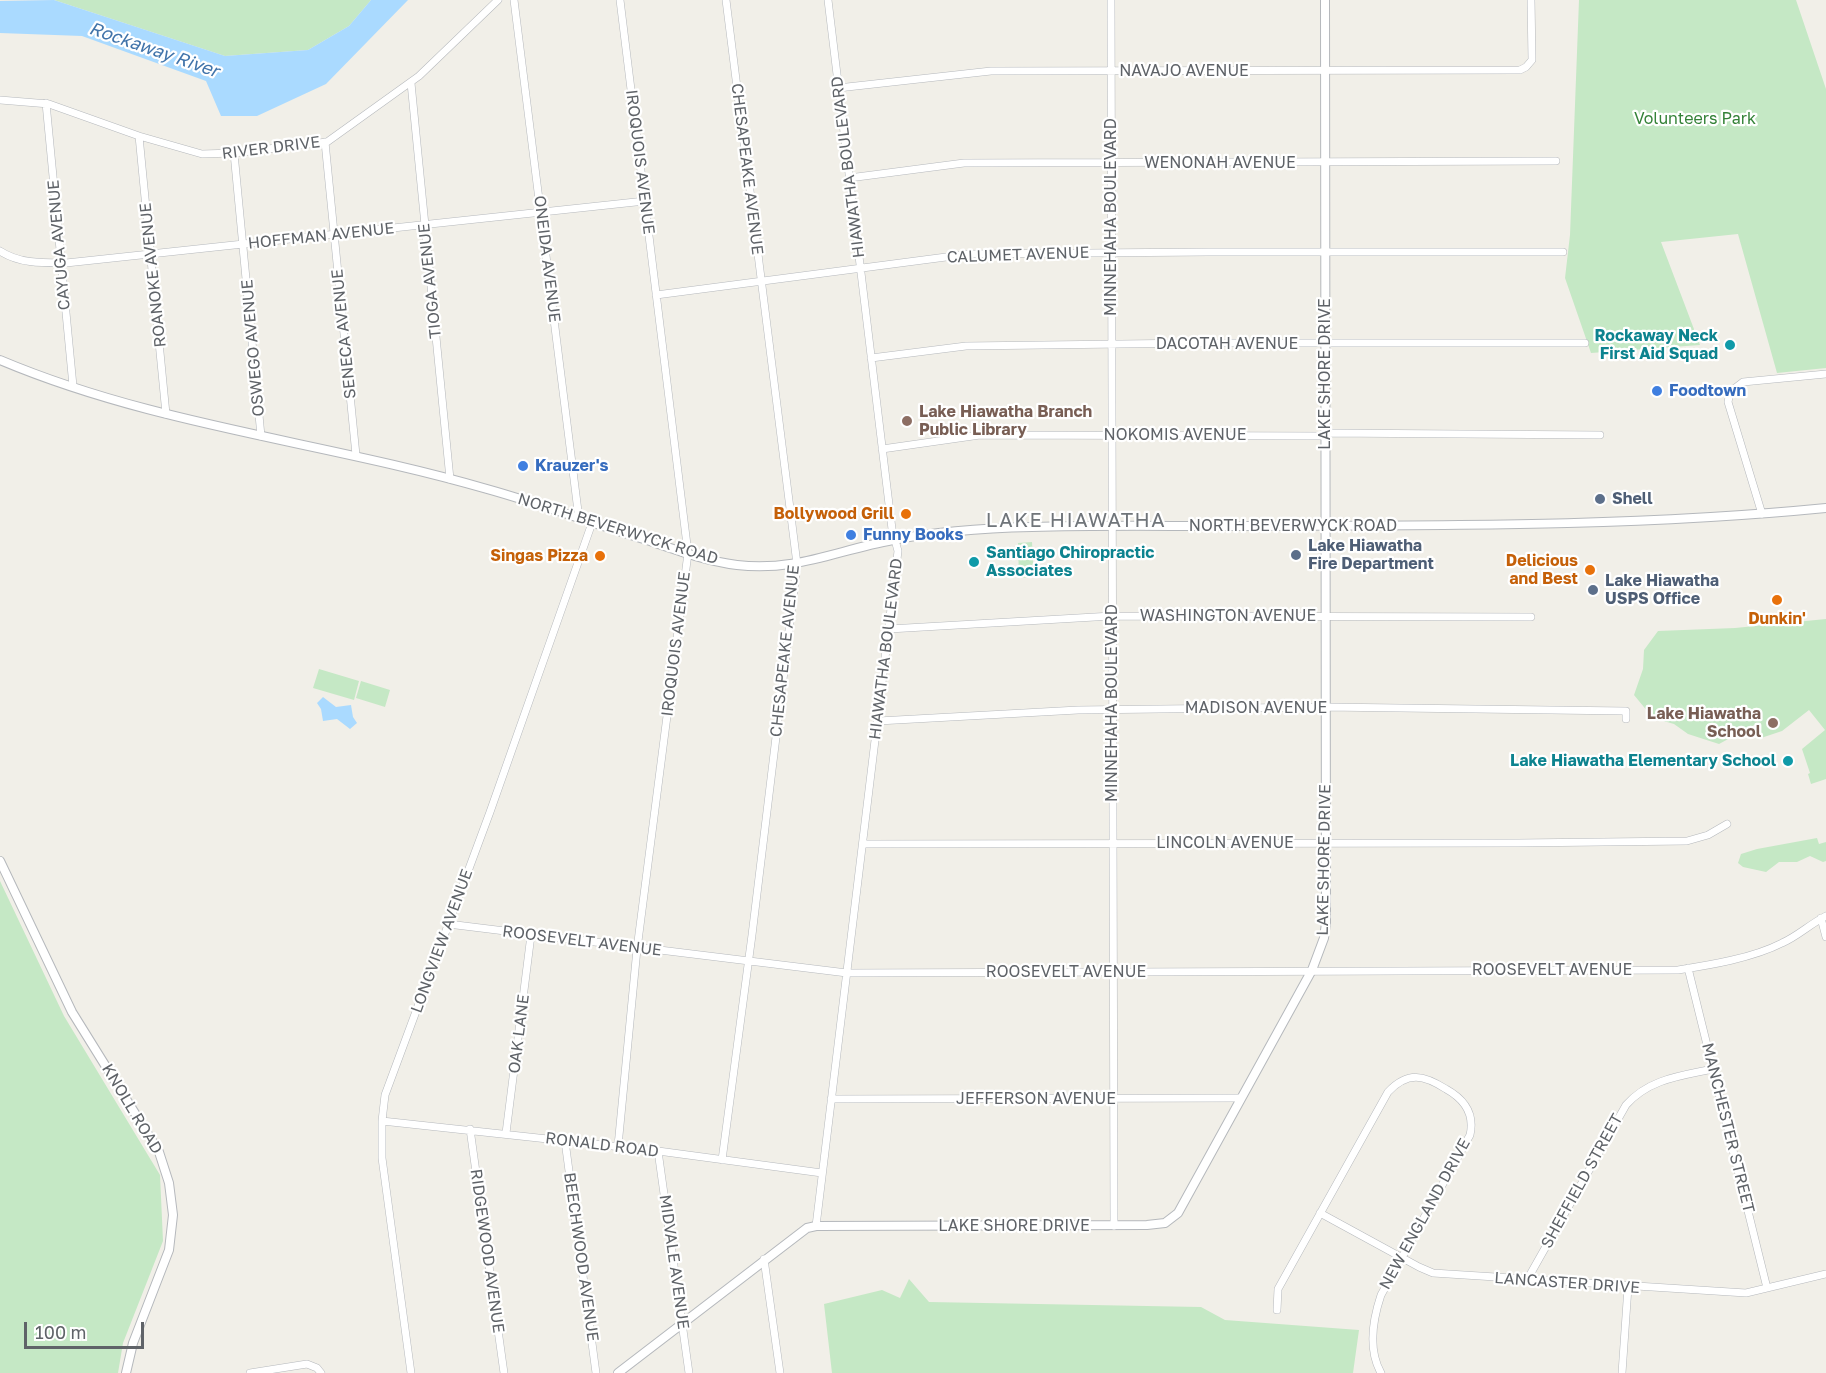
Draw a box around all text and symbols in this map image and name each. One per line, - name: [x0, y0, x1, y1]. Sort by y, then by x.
- water label: Rockaway River: [86, 18, 222, 82]
- street label: NAVAJO AVENUE: [1119, 61, 1249, 81]
- street label: HIAWATHA BOULEVARD: [827, 75, 869, 259]
- street label: CHESAPEAKE AVENUE: [727, 82, 767, 256]
- street label: IROQUOIS AVENUE: [622, 89, 658, 235]
- park label: Volunteers Park: [1634, 109, 1756, 129]
- street label: MINNEHAHA BOULEVARD: [1101, 118, 1121, 316]
- street label: RIVER DRIVE: [221, 132, 321, 164]
- street label: WENONAH AVENUE: [1144, 153, 1296, 173]
- street label: CAYUGA AVENUE: [44, 179, 74, 311]
- street label: ONEIDA AVENUE: [530, 194, 564, 324]
- street label: ROANOKE AVENUE: [136, 202, 170, 348]
- street label: HOFFMAN AVENUE: [247, 219, 395, 253]
- street label: TIOGA AVENUE: [414, 222, 446, 340]
- street label: CALUMET AVENUE: [946, 243, 1090, 267]
- street label: SENECA AVENUE: [328, 268, 360, 400]
- street label: OSWEGO AVENUE: [237, 279, 269, 417]
- street label: LAKE SHORE DRIVE: [1315, 298, 1335, 450]
- place label: Rockaway Neck First Aid Squad: [1594, 326, 1718, 364]
- street label: DACOTAH AVENUE: [1156, 334, 1298, 354]
- marker: Rockaway Neck First Aid Squad: [1723, 338, 1737, 352]
- place label: Foodtown: [1669, 381, 1746, 401]
- marker: Foodtown: [1650, 384, 1664, 398]
- place label: Lake Hiawatha Branch Public Library: [919, 402, 1092, 440]
- marker: Lake Hiawatha Branch Public Library: [900, 414, 914, 428]
- street label: NOKOMIS AVENUE: [1104, 425, 1246, 445]
- place label: Krauzer's: [535, 456, 609, 476]
- marker: Krauzer's: [516, 459, 530, 473]
- street label: NORTH BEVERWYCK ROAD: [516, 489, 720, 569]
- place label: Shell: [1612, 489, 1653, 509]
- marker: Shell: [1593, 492, 1607, 506]
- place label: Bollywood Grill: [773, 504, 894, 524]
- marker: Bollywood Grill: [899, 507, 913, 521]
- district label: LAKE HIAWATHA: [986, 509, 1166, 533]
- street label: NORTH BEVERWYCK ROAD: [1189, 516, 1397, 536]
- place label: Funny Books: [863, 525, 963, 545]
- marker: Funny Books: [844, 528, 858, 542]
- place label: Lake Hiawatha Fire Department: [1308, 536, 1434, 574]
- place label: Santiago Chiropractic Associates: [986, 543, 1155, 581]
- place label: Singas Pizza: [490, 546, 588, 566]
- marker: Lake Hiawatha Fire Department: [1289, 548, 1303, 562]
- marker: Singas Pizza: [593, 549, 607, 563]
- place label: Delicious and Best: [1506, 551, 1578, 589]
- marker: Santiago Chiropractic Associates: [967, 555, 981, 569]
- street label: HIAWATHA BOULEVARD: [865, 557, 907, 741]
- marker: Delicious and Best: [1583, 563, 1597, 577]
- street label: CHESAPEAKE AVENUE: [766, 564, 804, 738]
- street label: IROQUOIS AVENUE: [658, 571, 694, 717]
- place label: Lake Hiawatha USPS Office: [1605, 571, 1719, 609]
- marker: Lake Hiawatha USPS Office: [1586, 583, 1600, 597]
- marker: Dunkin': [1770, 593, 1784, 607]
- street label: MINNEHAHA BOULEVARD: [1102, 604, 1122, 802]
- street label: WASHINGTON AVENUE: [1140, 606, 1316, 626]
- place label: Dunkin': [1748, 609, 1806, 629]
- street label: MADISON AVENUE: [1185, 698, 1327, 718]
- place label: Lake Hiawatha School: [1647, 704, 1761, 742]
- marker: Lake Hiawatha School: [1766, 716, 1780, 730]
- place label: Lake Hiawatha Elementary School: [1510, 751, 1776, 771]
- marker: Lake Hiawatha Elementary School: [1781, 754, 1795, 768]
- street label: LAKE SHORE DRIVE: [1313, 784, 1335, 936]
- street label: LINCOLN AVENUE: [1156, 833, 1294, 853]
- street label: LONGVIEW AVENUE: [407, 866, 477, 1016]
- street label: ROOSEVELT AVENUE: [501, 922, 663, 960]
- street label: ROOSEVELT AVENUE: [1472, 960, 1632, 980]
- street label: ROOSEVELT AVENUE: [986, 962, 1146, 982]
- street label: OAK LANE: [505, 993, 533, 1075]
- street label: MANCHESTER STREET: [1698, 1041, 1758, 1215]
- street label: KNOLL ROAD: [98, 1061, 166, 1157]
- street label: JEFFERSON AVENUE: [956, 1089, 1116, 1109]
- street label: SHEFFIELD STREET: [1537, 1110, 1627, 1252]
- street label: RONALD ROAD: [544, 1129, 660, 1161]
- street label: NEW ENGLAND DRIVE: [1375, 1135, 1475, 1293]
- street label: RIDGEWOOD AVENUE: [466, 1168, 508, 1334]
- street label: BEECHWOOD AVENUE: [560, 1171, 602, 1343]
- street label: MIDVALE AVENUE: [655, 1193, 693, 1331]
- street label: LAKE SHORE DRIVE: [938, 1216, 1090, 1236]
- street label: LANCASTER DRIVE: [1494, 1268, 1640, 1298]
- scale bar: [27, 1310, 147, 1348]
- text: 100 m: [35, 1321, 86, 1343]

